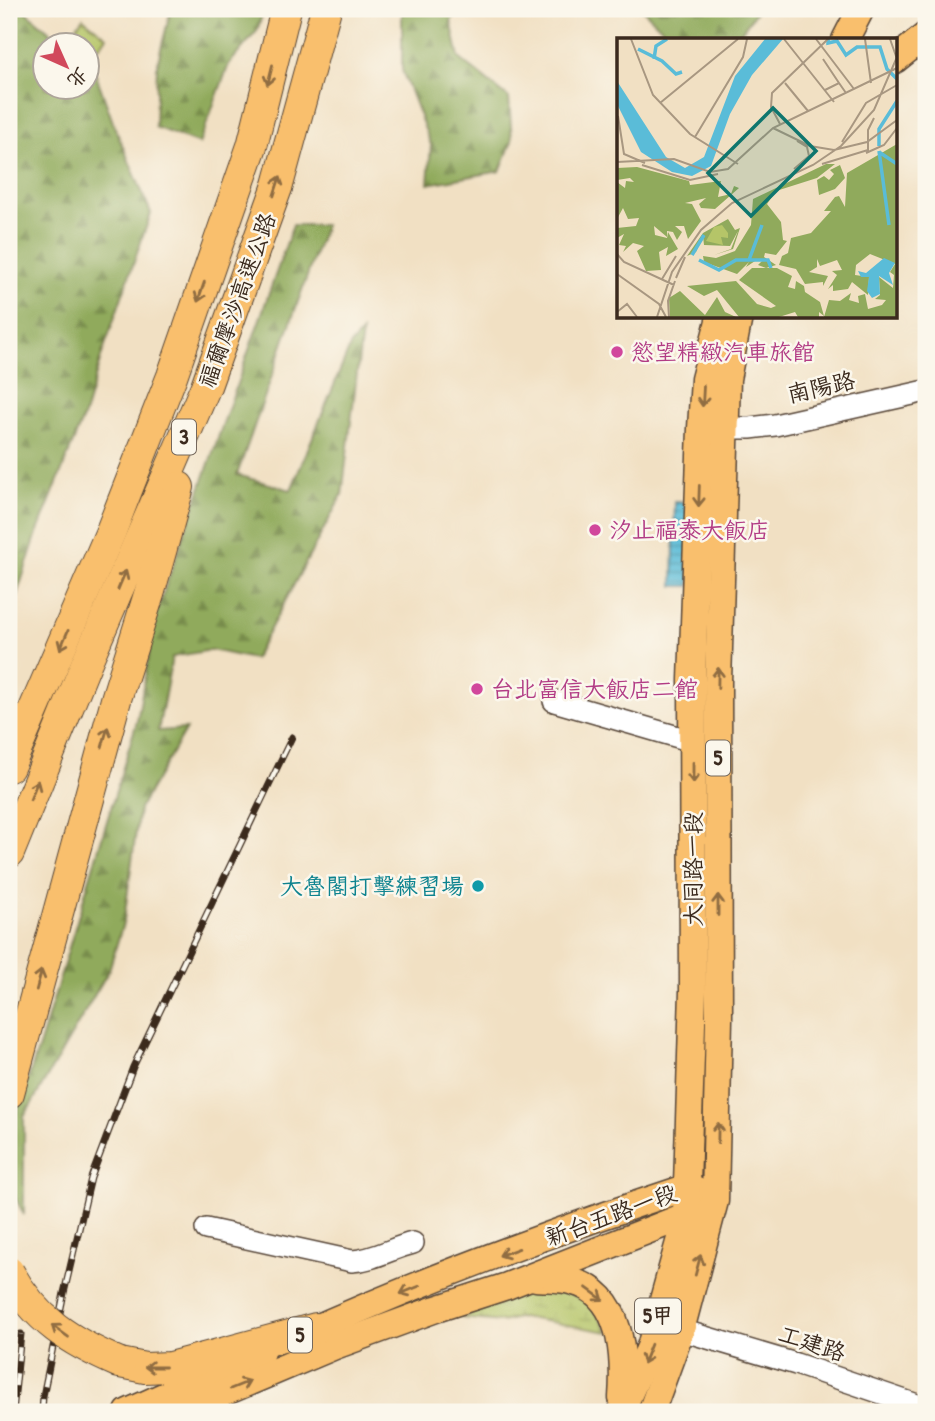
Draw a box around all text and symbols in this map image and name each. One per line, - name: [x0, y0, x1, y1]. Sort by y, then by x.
- north arrow: [32, 32, 102, 102]
- inset map: [617, 38, 897, 318]
- text: 北: [62, 62, 94, 94]
- one-way arrow: [263, 63, 276, 86]
- one-way arrow: [272, 176, 285, 198]
- street label: 福爾摩沙高速公路: [190, 208, 283, 392]
- one-way arrow: [194, 280, 206, 302]
- place label: 慾望精緻汽車旅館: [631, 336, 815, 367]
- marker: 慾望精緻汽車旅館: [609, 344, 625, 360]
- street label: 南陽路: [784, 364, 858, 409]
- one-way arrow: [696, 384, 709, 407]
- road number: 3: [172, 420, 196, 454]
- one-way arrow: [693, 484, 706, 507]
- place label: 汐止福泰大飯店: [609, 514, 770, 545]
- marker: 汐止福泰大飯店: [587, 522, 603, 538]
- one-way arrow: [116, 570, 129, 591]
- one-way arrow: [57, 629, 70, 650]
- one-way arrow: [712, 666, 725, 689]
- place label: 台北富信大飯店二館: [491, 673, 698, 704]
- marker: 台北富信大飯店二館: [469, 681, 485, 697]
- one-way arrow: [99, 726, 112, 749]
- road number: 5: [706, 740, 730, 776]
- one-way arrow: [686, 761, 700, 784]
- one-way arrow: [29, 780, 42, 801]
- street label: 大同路一段: [677, 812, 708, 927]
- place label: 大魯閣打擊練習場: [280, 870, 464, 901]
- marker: 大魯閣打擊練習場: [470, 878, 486, 894]
- one-way arrow: [711, 894, 725, 917]
- one-way arrow: [33, 969, 46, 991]
- one-way arrow: [711, 1121, 725, 1144]
- street label: 新台五路一段: [541, 1176, 681, 1253]
- one-way arrow: [498, 1246, 520, 1259]
- one-way arrow: [692, 1255, 705, 1277]
- one-way arrow: [400, 1284, 422, 1297]
- one-way arrow: [586, 1286, 605, 1301]
- road number: 5甲: [635, 1298, 681, 1334]
- street label: 工建路: [775, 1317, 850, 1368]
- road number: 5: [288, 1318, 312, 1352]
- one-way arrow: [51, 1324, 70, 1338]
- one-way arrow: [639, 1342, 652, 1364]
- one-way arrow: [143, 1360, 166, 1374]
- one-way arrow: [229, 1377, 251, 1390]

